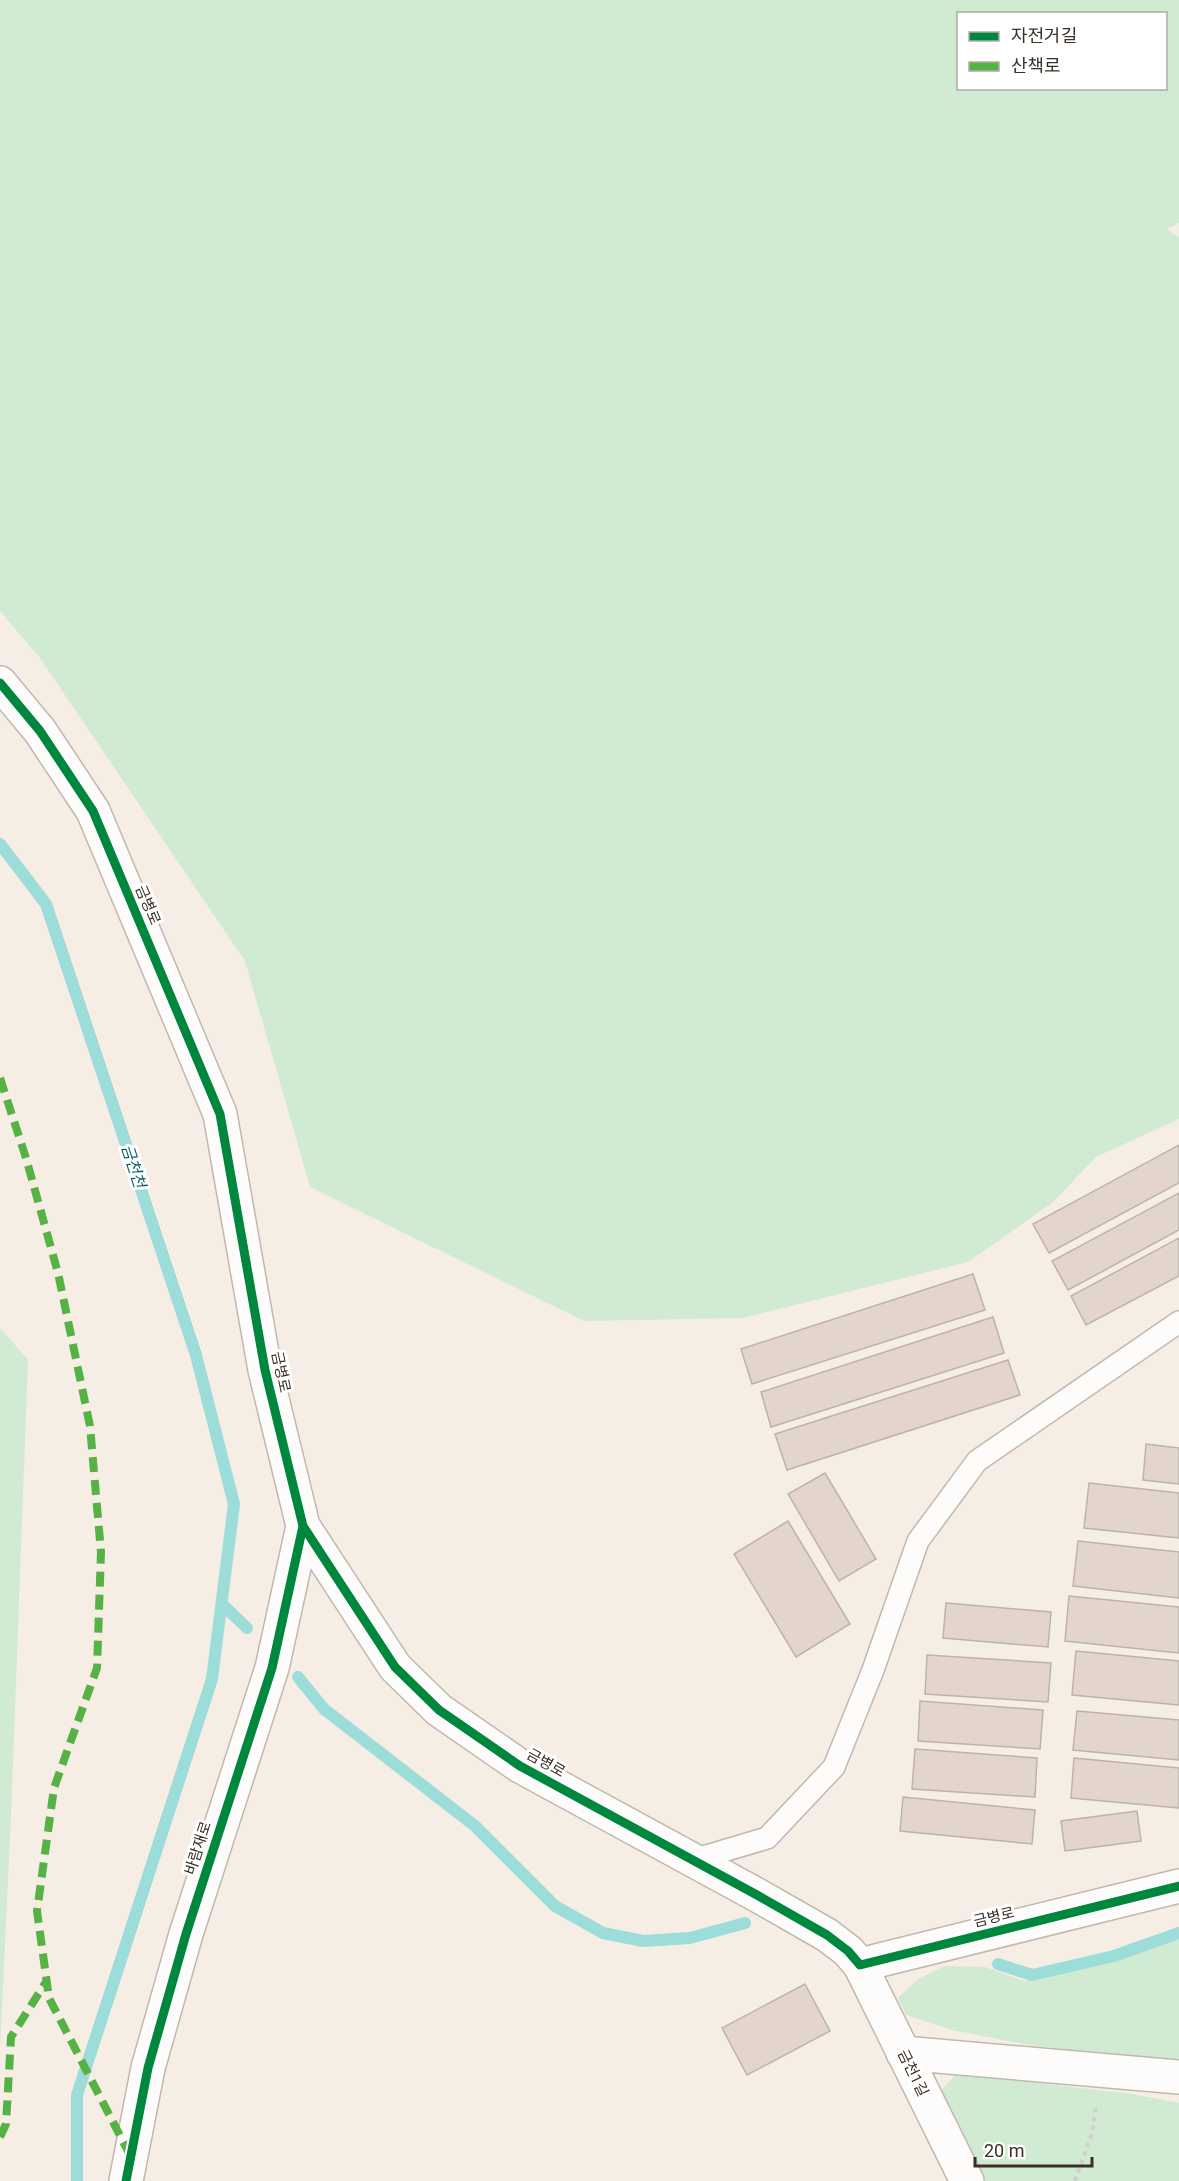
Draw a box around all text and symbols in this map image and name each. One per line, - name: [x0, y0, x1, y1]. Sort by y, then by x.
- legend: [957, 12, 1167, 90]
- text: 자전거길: [1011, 25, 1077, 46]
- text: 산책로: [1011, 55, 1061, 76]
- street label: 금병로: [132, 882, 164, 928]
- water label: 금천천: [118, 1142, 150, 1192]
- street label: 금병로: [268, 1350, 294, 1394]
- street label: 금병로: [524, 1745, 568, 1781]
- street label: 바람재로: [181, 1819, 215, 1877]
- street label: 금병로: [972, 1903, 1016, 1931]
- street label: 금천1길: [894, 2047, 932, 2099]
- scale bar: [975, 2130, 1092, 2168]
- text: 20 m: [984, 2140, 1024, 2161]

